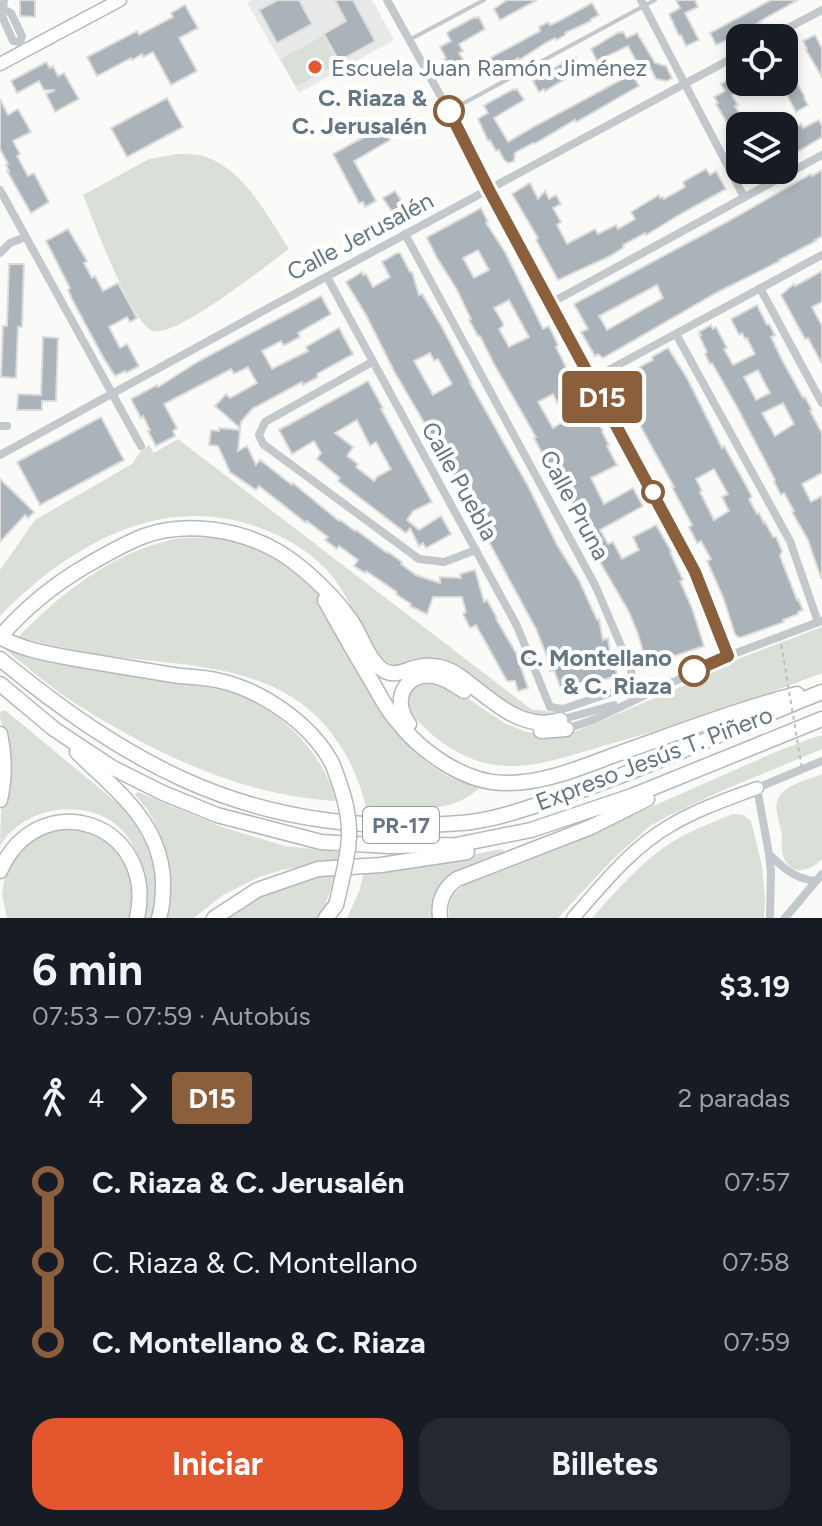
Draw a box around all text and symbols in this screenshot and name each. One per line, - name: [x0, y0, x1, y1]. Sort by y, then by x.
- map controls: [726, 24, 798, 184]
- button: locate: [726, 24, 798, 96]
- place label: Escuela Juan Ramón Jiménez: [331, 53, 647, 82]
- marker: Escuela Juan Ramón Jiménez: [306, 58, 324, 76]
- place label: C. Riaza & C. Jerusalén: [292, 83, 427, 140]
- marker: C. Riaza & C. Jerusalén: [434, 96, 464, 126]
- button: layers: [726, 112, 798, 184]
- street label: Calle Jerusalén: [282, 185, 438, 287]
- line badge: D15: [556, 371, 648, 423]
- text: D15: [578, 380, 626, 414]
- street label: Calle Puebla: [416, 417, 504, 545]
- street label: Calle Pruna: [534, 445, 616, 565]
- unlabelled marker: [642, 481, 664, 503]
- place label: C. Montellano & C. Riaza: [520, 643, 672, 700]
- marker: C. Montellano & C. Riaza: [679, 656, 709, 686]
- street label: Expreso Jesús T. Piñero: [531, 699, 777, 817]
- road number: PR-17: [363, 807, 439, 843]
- text: 6 min: [32, 943, 143, 996]
- text: $3.19: [719, 968, 790, 1005]
- text: 07:53 – 07:59 · Autobús: [32, 1000, 311, 1032]
- icon: walk: [32, 1076, 76, 1120]
- icon: forward: [116, 1076, 160, 1120]
- text: D15: [188, 1081, 236, 1115]
- text: 4: [88, 1082, 104, 1114]
- text: 2 paradas: [678, 1082, 790, 1114]
- text: C. Riaza & C. Jerusalén: [92, 1164, 405, 1201]
- text: 07:57: [724, 1166, 790, 1198]
- text: C. Riaza & C. Montellano: [92, 1244, 418, 1281]
- text: 07:58: [722, 1246, 790, 1278]
- text: C. Montellano & C. Riaza: [92, 1324, 426, 1361]
- text: 07:59: [723, 1326, 790, 1358]
- button: Iniciar: [32, 1418, 403, 1510]
- button: Billetes: [419, 1418, 790, 1510]

